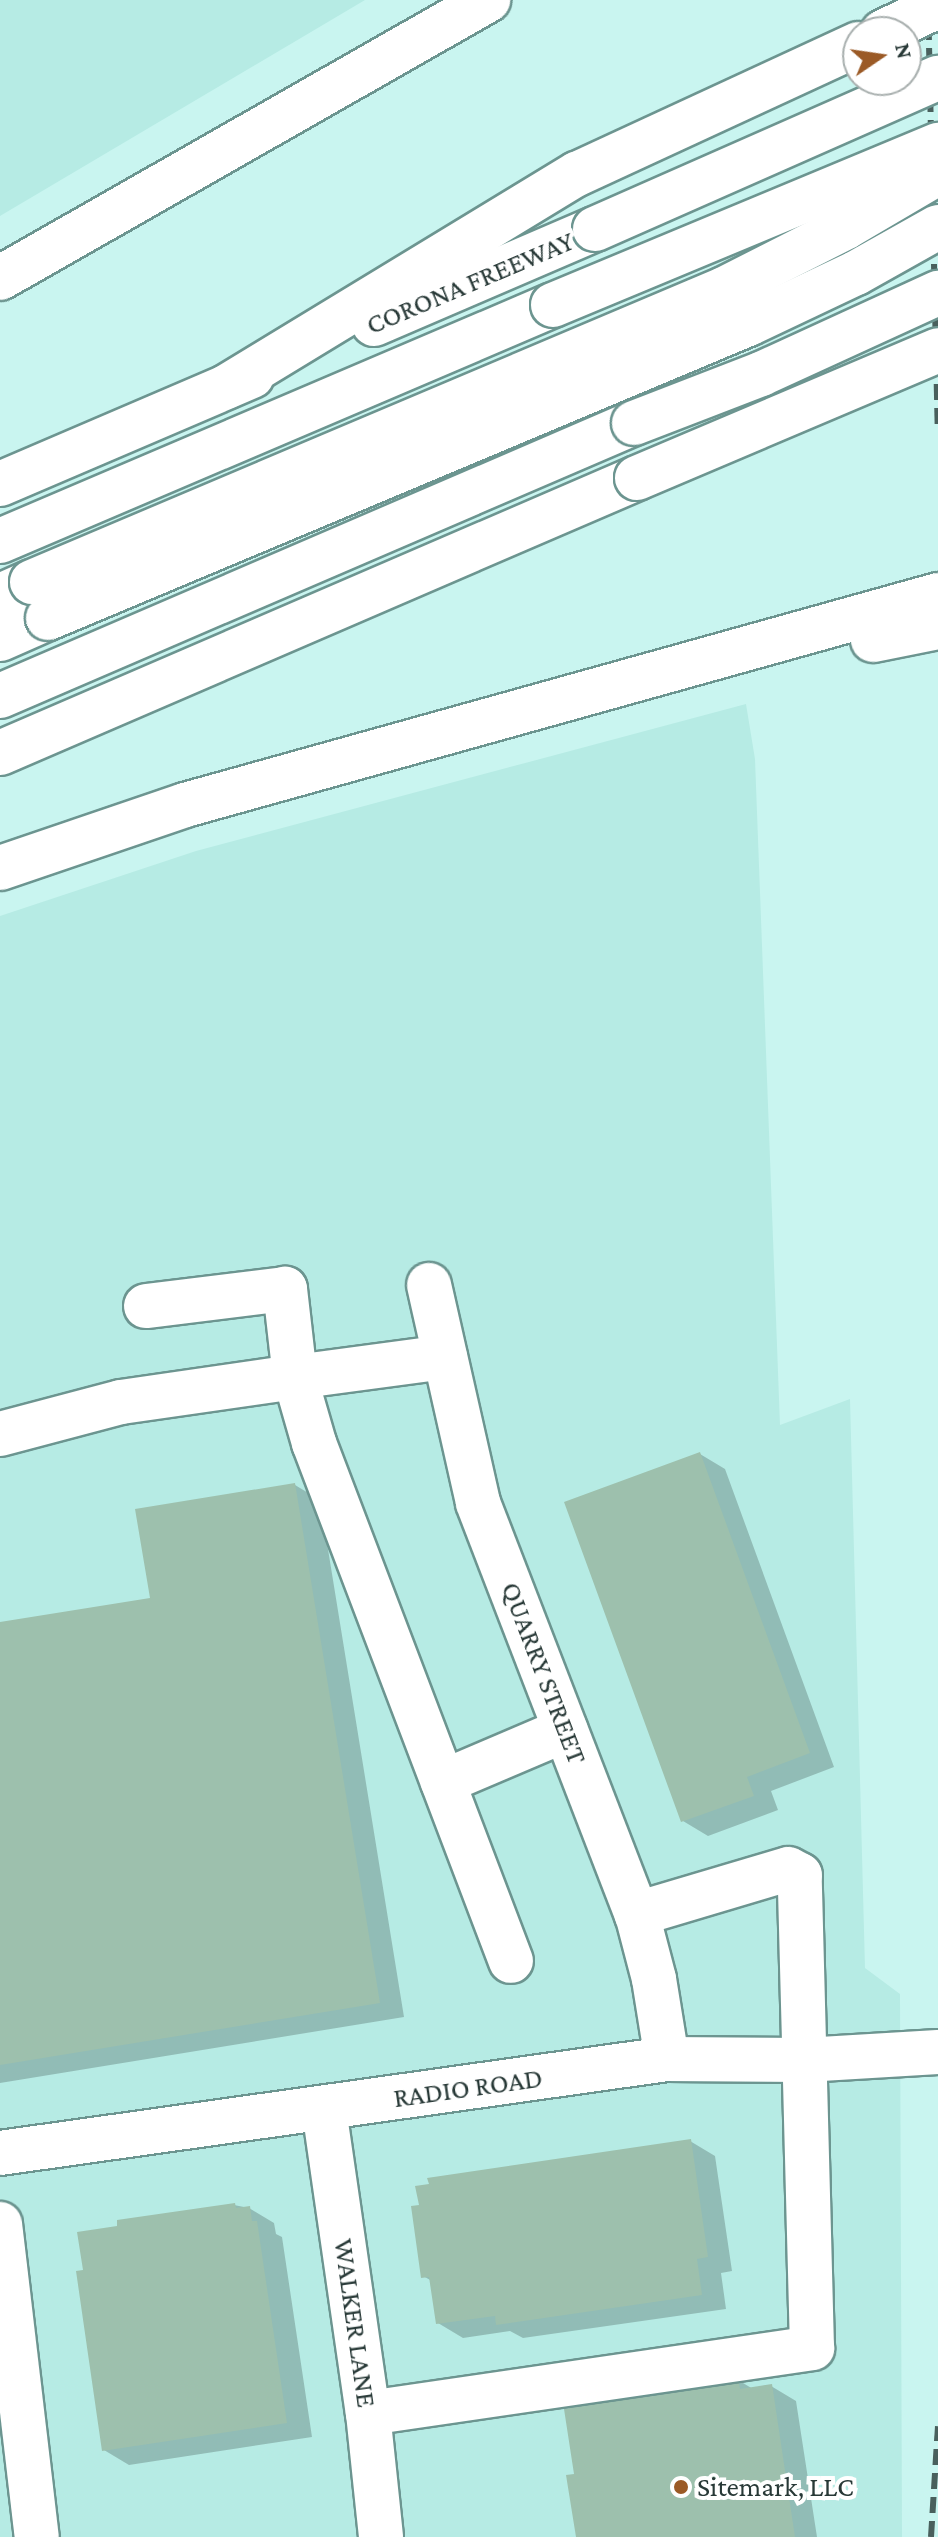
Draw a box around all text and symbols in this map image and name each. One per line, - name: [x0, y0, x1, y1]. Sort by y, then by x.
- north arrow: [842, 16, 922, 96]
- text: N: [890, 41, 918, 61]
- street label: CORONA FREEWAY: [361, 224, 579, 342]
- street label: QUARRY STREET: [494, 1577, 594, 1769]
- street label: RADIO ROAD: [391, 2061, 545, 2115]
- street label: WALKER LANE: [327, 2236, 383, 2410]
- place label: Sitemark, LLC: [697, 2470, 854, 2504]
- marker: Sitemark, LLC: [672, 2478, 690, 2496]

